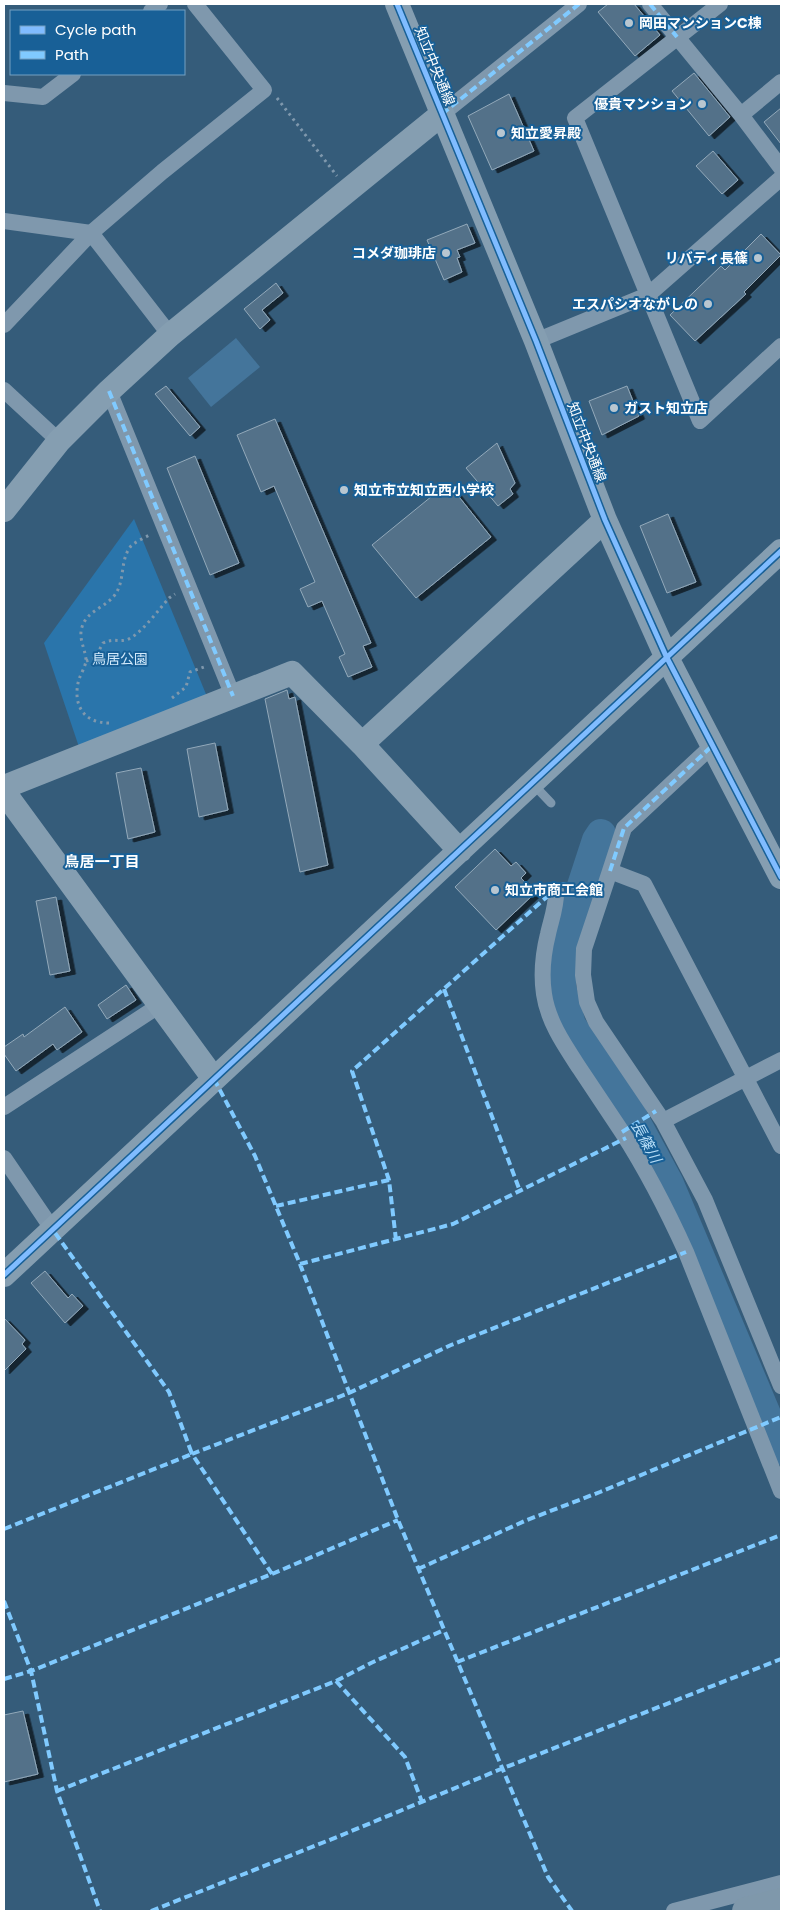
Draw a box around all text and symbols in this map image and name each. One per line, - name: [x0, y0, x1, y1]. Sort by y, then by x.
- legend: [10, 10, 185, 75]
- place label: 岡田マンションC棟: [639, 13, 762, 33]
- marker: 岡田マンションC棟: [623, 17, 635, 29]
- text: Cycle path: [55, 19, 136, 40]
- street label: 知立中央通線: [410, 23, 460, 109]
- text: Path: [55, 44, 89, 65]
- place label: 優貴マンション: [594, 94, 692, 114]
- marker: 優貴マンション: [696, 98, 708, 110]
- place label: 知立愛昇殿: [511, 123, 581, 143]
- marker: 知立愛昇殿: [495, 127, 507, 139]
- place label: コメダ珈琲店: [352, 243, 436, 263]
- marker: コメダ珈琲店: [440, 247, 452, 259]
- place label: リバティ長篠: [665, 248, 748, 268]
- marker: リバティ長篠: [752, 252, 764, 264]
- place label: エスパシオながしの: [572, 294, 698, 314]
- marker: エスパシオながしの: [702, 298, 714, 310]
- place label: ガスト知立店: [624, 398, 708, 418]
- street label: 知立中央通線: [563, 399, 611, 485]
- marker: ガスト知立店: [608, 402, 620, 414]
- place label: 知立市立知立西小学校: [354, 480, 494, 500]
- marker: 知立市立知立西小学校: [338, 484, 350, 496]
- park label: 鳥居公園: [92, 649, 148, 669]
- district label: 鳥居一丁目: [64, 851, 140, 872]
- place label: 知立市商工会館: [505, 880, 603, 900]
- marker: 知立市商工会館: [489, 884, 501, 896]
- water label: 長篠川: [626, 1117, 667, 1168]

